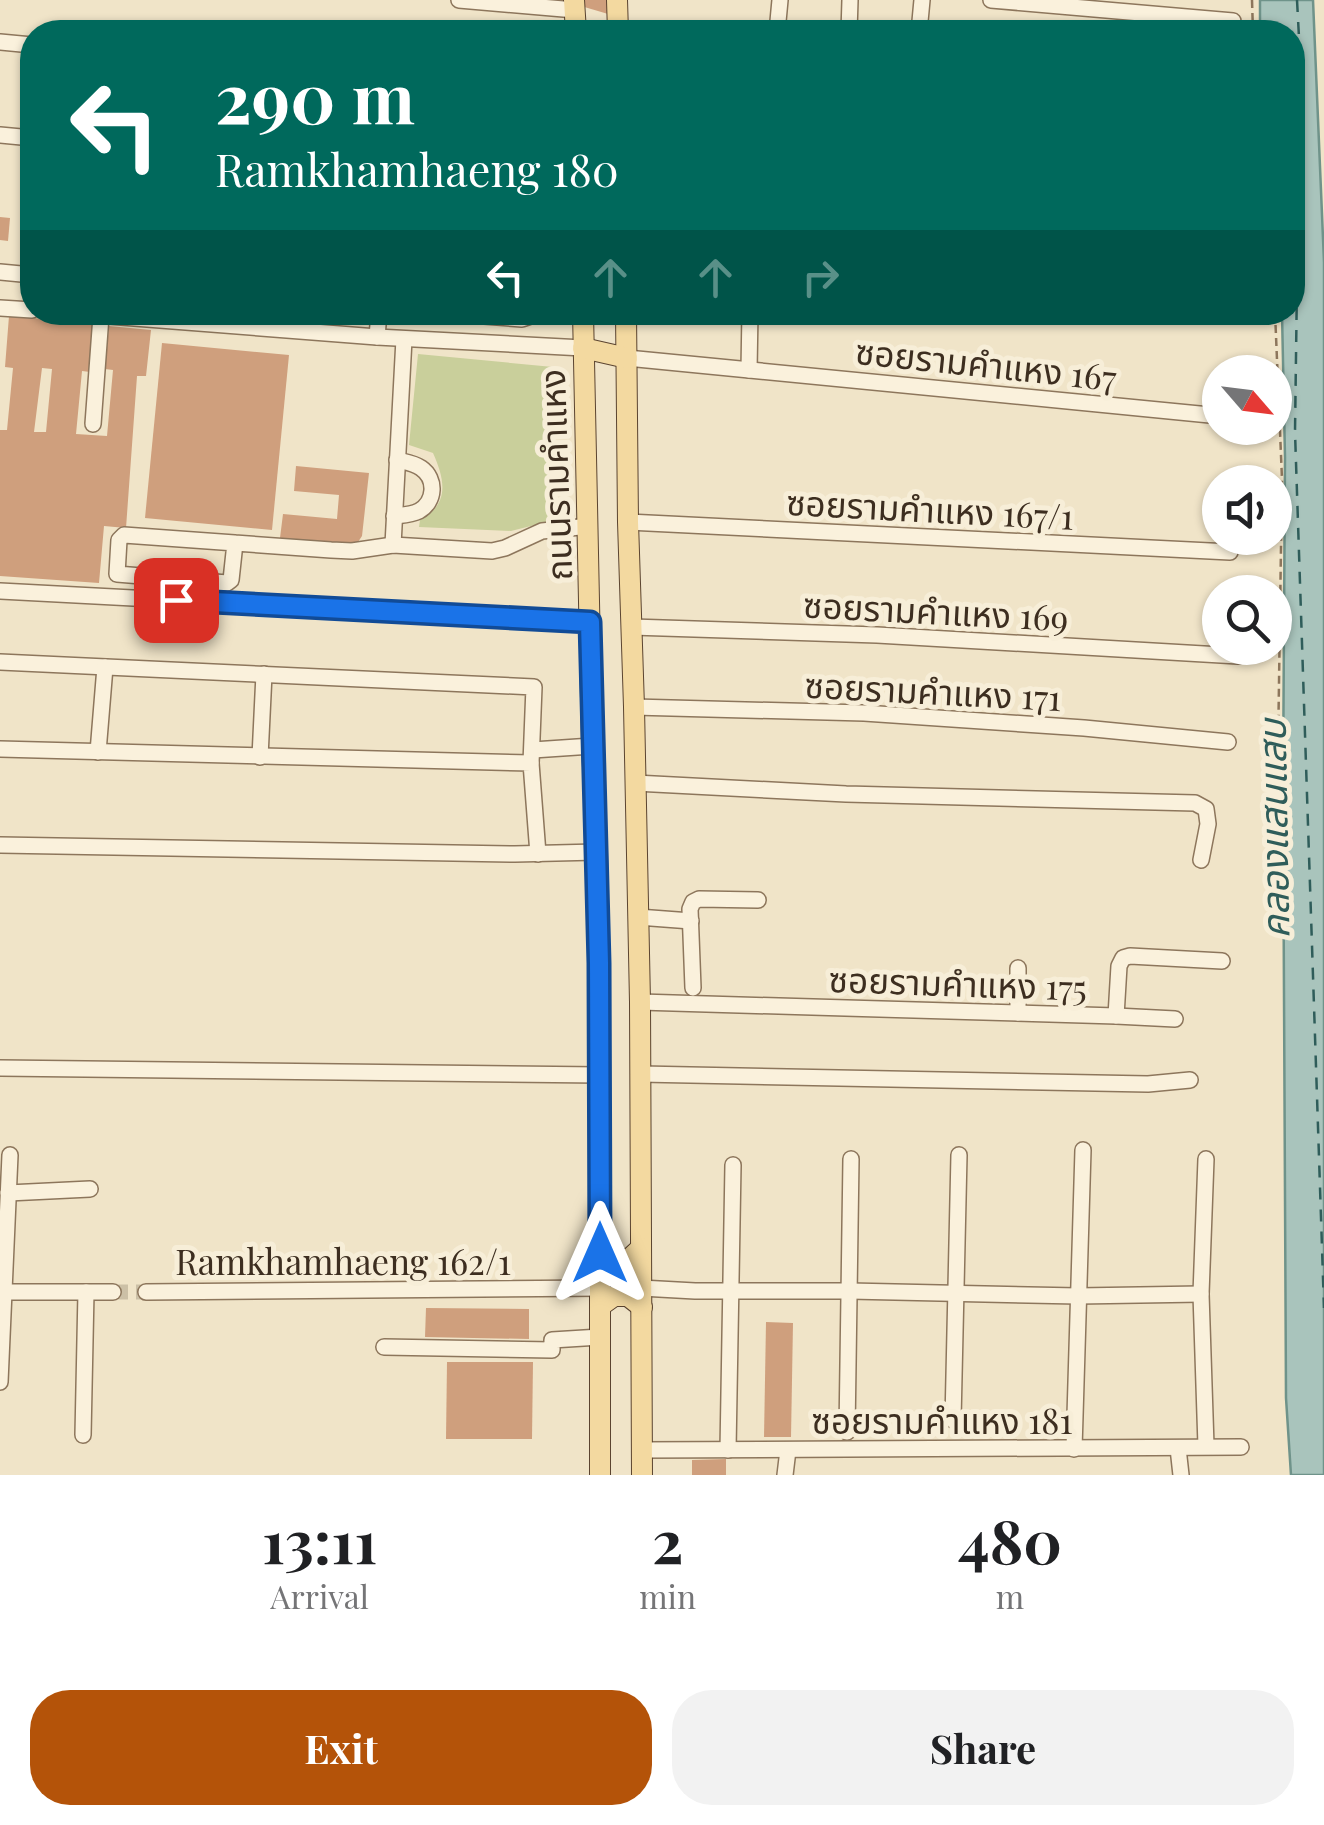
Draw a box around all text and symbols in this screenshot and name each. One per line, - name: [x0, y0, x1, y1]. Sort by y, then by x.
- text: 290 m: [215, 48, 415, 142]
- icon: left: [50, 60, 180, 190]
- text: Ramkhamhaeng 180: [215, 138, 619, 198]
- icon: left: [478, 250, 533, 305]
- icon: ahead: [583, 250, 638, 305]
- icon: ahead: [688, 250, 743, 305]
- icon: right: [793, 250, 848, 305]
- street label: ซอยรามคำแหง 167: [853, 326, 1119, 400]
- north arrow: [1202, 355, 1292, 445]
- map controls: [1202, 355, 1292, 665]
- street label: ถนนรามคำแหง: [527, 368, 581, 582]
- button: sound: [1202, 465, 1292, 555]
- street label: ซอยรามคำแหง 167/1: [785, 477, 1075, 539]
- pin: [134, 558, 219, 643]
- icon: arrive: [149, 573, 204, 628]
- button: search: [1202, 575, 1292, 665]
- street label: ซอยรามคำแหง 169: [802, 580, 1070, 640]
- street label: ซอยรามคำแหง 171: [804, 660, 1063, 720]
- water label: คลองแสนแสบ: [1245, 716, 1299, 939]
- street label: ซอยรามคำแหง 175: [828, 954, 1088, 1010]
- position arrow: [548, 1201, 652, 1305]
- street label: Ramkhamhaeng 162/1: [175, 1237, 511, 1284]
- street label: ซอยรามคำแหง 181: [812, 1396, 1072, 1443]
- text: 13:11: [262, 1499, 377, 1579]
- text: 2: [652, 1499, 683, 1579]
- text: 480: [958, 1499, 1062, 1579]
- text: Arrival: [270, 1574, 369, 1617]
- text: min: [639, 1574, 696, 1617]
- text: m: [996, 1574, 1024, 1617]
- button: Exit: [30, 1690, 652, 1805]
- button: Share: [672, 1690, 1294, 1805]

